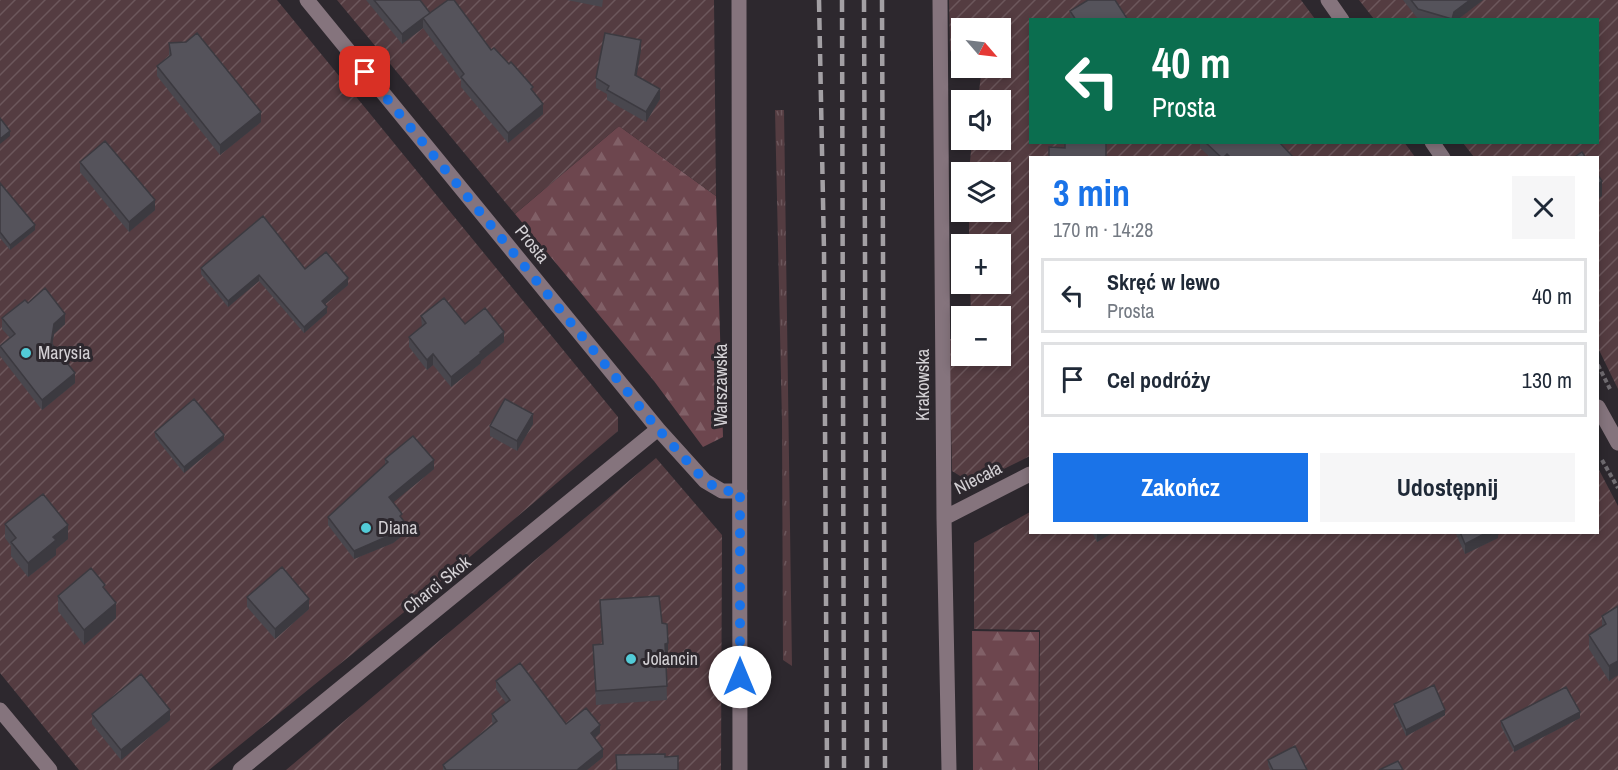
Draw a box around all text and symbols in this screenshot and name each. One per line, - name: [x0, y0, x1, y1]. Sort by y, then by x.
- north arrow: [951, 18, 1011, 78]
- map controls: [951, 18, 1011, 366]
- text: 40 m: [1152, 35, 1231, 91]
- icon: left: [1053, 42, 1131, 120]
- pin: [339, 46, 390, 97]
- icon: arrive: [348, 55, 381, 88]
- text: Prosta: [1152, 89, 1216, 125]
- button: sound: [951, 90, 1011, 150]
- button: layers: [951, 162, 1011, 222]
- text: 3 min: [1053, 169, 1130, 217]
- button: close: [1512, 176, 1575, 239]
- text: 170 m · 14:28: [1053, 216, 1153, 243]
- street label: Prosta: [509, 219, 556, 268]
- button: +: [951, 234, 1011, 294]
- text: Skręć w lewo: [1107, 267, 1220, 297]
- icon: left: [1056, 279, 1089, 312]
- text: 40 m: [1532, 281, 1572, 311]
- text: Prosta: [1107, 297, 1154, 324]
- button: −: [951, 306, 1011, 366]
- place label: Marysia: [38, 340, 91, 365]
- street label: Warszawska: [708, 343, 733, 427]
- marker: Marysia: [19, 346, 33, 360]
- street label: Krakowska: [910, 349, 935, 421]
- icon: arrive: [1056, 363, 1089, 396]
- text: Cel podróży: [1107, 365, 1210, 395]
- text: 130 m: [1522, 365, 1572, 395]
- button: Zakończ: [1053, 453, 1308, 522]
- button: Udostępnij: [1320, 453, 1575, 522]
- street label: Niecała: [950, 455, 1006, 500]
- place label: Diana: [378, 515, 417, 540]
- marker: Diana: [359, 521, 373, 535]
- street label: Charci Skok: [398, 549, 476, 620]
- position arrow: [708, 645, 772, 709]
- place label: Jolancin: [643, 646, 698, 671]
- marker: Jolancin: [624, 652, 638, 666]

